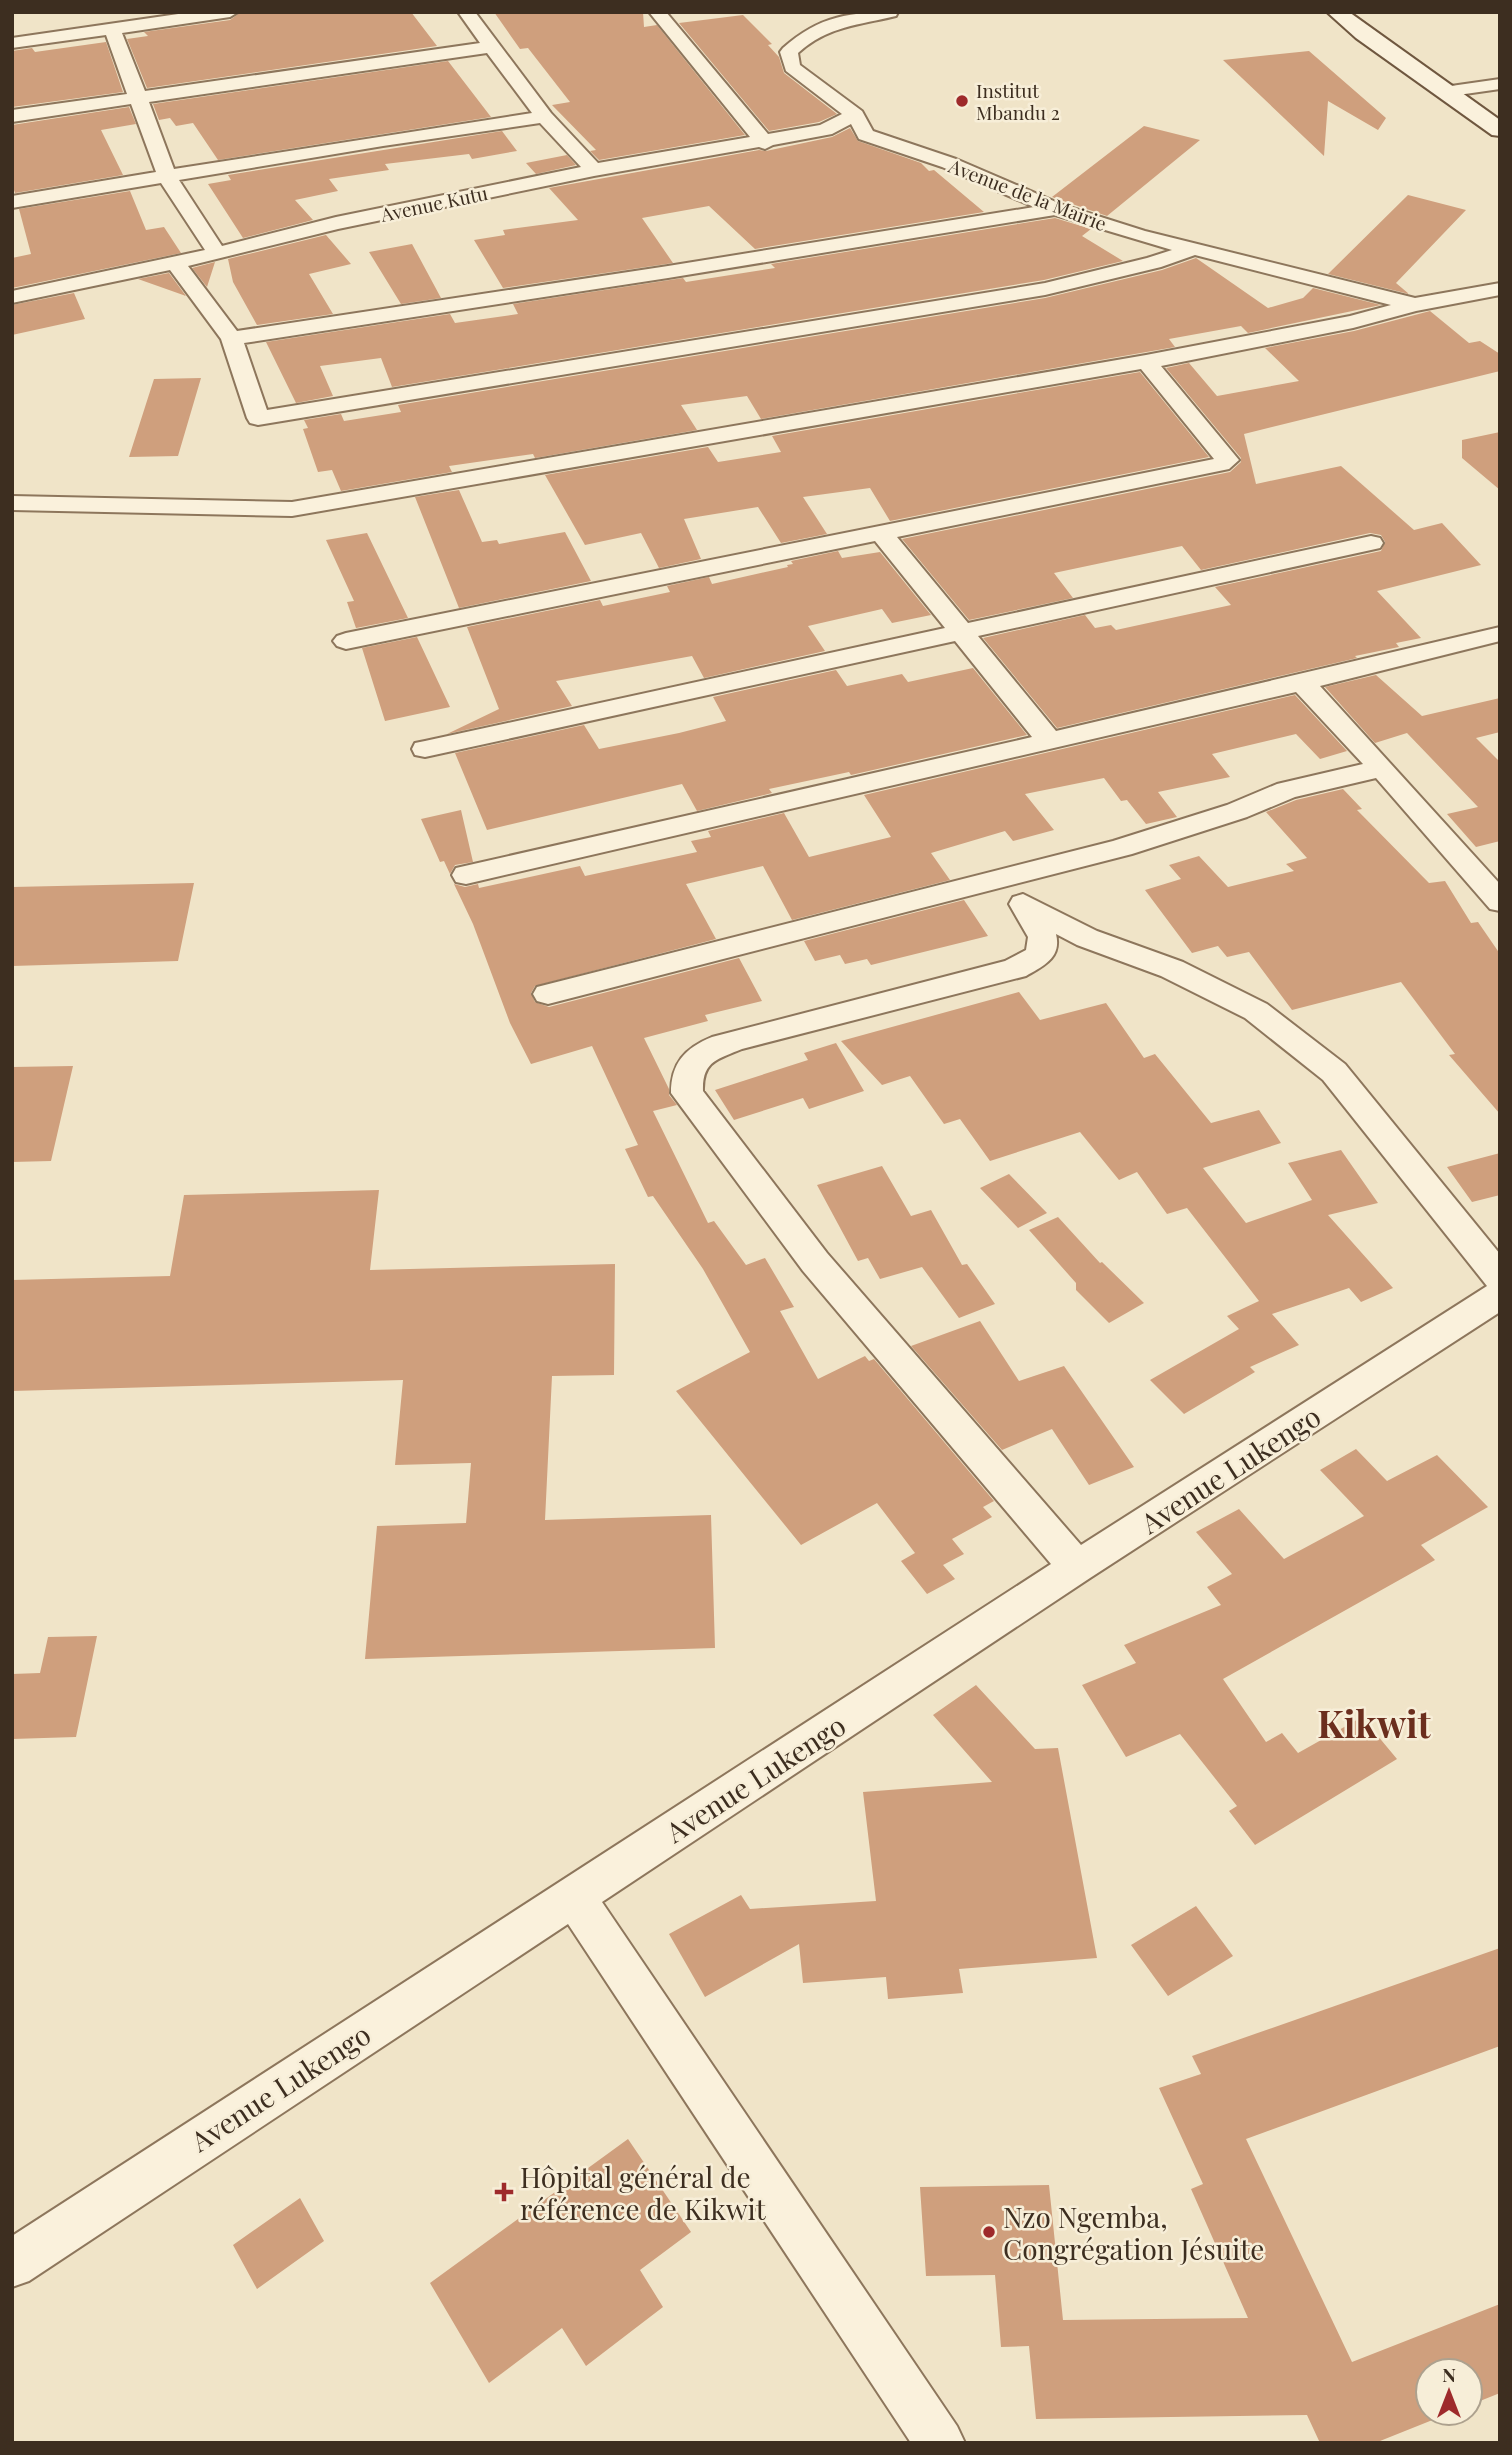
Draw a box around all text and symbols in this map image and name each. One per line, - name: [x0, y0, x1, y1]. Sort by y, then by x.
- place label: Institut Mbandu 2: [976, 77, 1060, 125]
- marker: Institut Mbandu 2: [954, 93, 970, 109]
- street label: Avenue de la Mairie: [945, 152, 1111, 236]
- street label: Avenue Kutu: [377, 179, 490, 227]
- street label: Avenue Lukengo: [1132, 1397, 1327, 1541]
- district label: Kikwit: [1317, 1698, 1432, 1747]
- street label: Avenue Lukengo: [657, 1706, 852, 1850]
- street label: Avenue Lukengo: [182, 2015, 377, 2159]
- place label: Hôpital général de référence de Kikwit: [520, 2158, 767, 2227]
- marker: Hôpital général de référence de Kikwit: [494, 2182, 514, 2202]
- place label: Nzo Ngemba, Congrégation Jésuite: [1003, 2198, 1264, 2267]
- marker: Nzo Ngemba, Congrégation Jésuite: [981, 2224, 997, 2240]
- north arrow: [1414, 2357, 1484, 2427]
- text: N: [1442, 2361, 1456, 2387]

